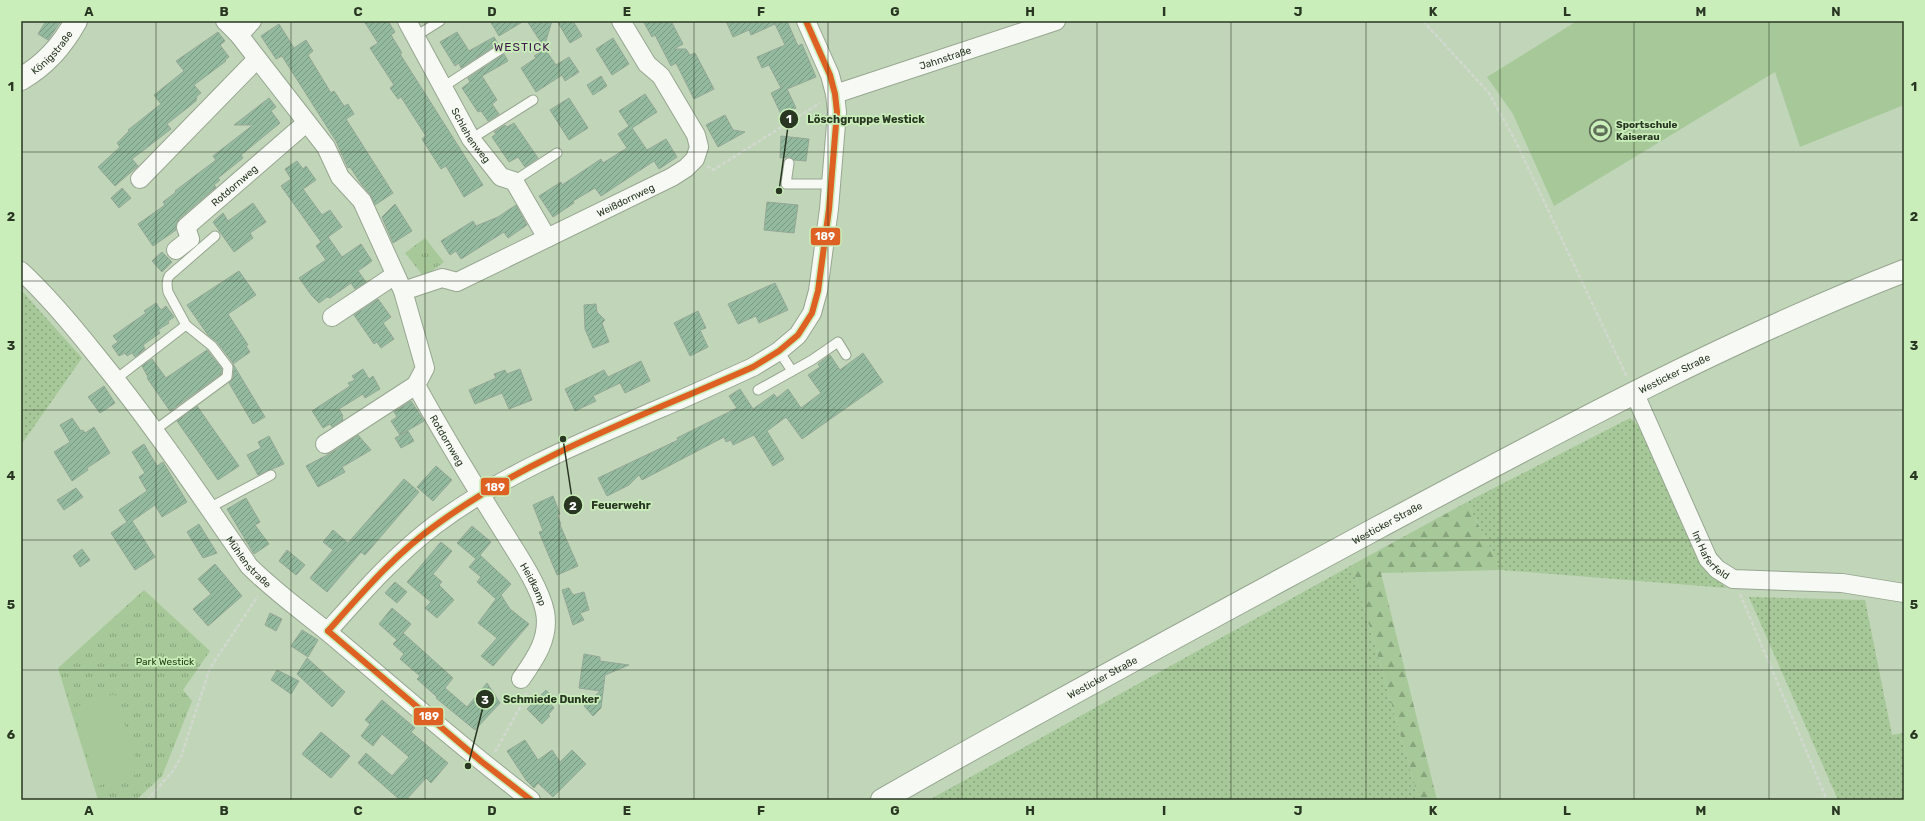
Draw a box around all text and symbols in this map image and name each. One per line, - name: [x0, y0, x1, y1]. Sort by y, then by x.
- text: A: [84, 4, 94, 19]
- text: B: [219, 4, 229, 19]
- text: C: [353, 4, 363, 19]
- text: D: [487, 4, 497, 19]
- text: E: [623, 4, 631, 19]
- text: F: [757, 4, 765, 19]
- text: G: [890, 4, 900, 19]
- text: H: [1025, 4, 1035, 19]
- text: I: [1162, 4, 1166, 19]
- text: J: [1294, 4, 1302, 19]
- text: K: [1429, 4, 1438, 19]
- text: L: [1563, 4, 1571, 19]
- text: M: [1696, 4, 1706, 19]
- text: N: [1831, 4, 1841, 19]
- street label: Königstraße: [29, 28, 76, 77]
- district label: WESTICK: [494, 40, 550, 54]
- street label: Jahnstraße: [918, 44, 973, 73]
- text: 1: [8, 79, 14, 94]
- text: 1: [1911, 79, 1917, 94]
- street label: Schlehenweg: [448, 106, 492, 166]
- callout: Löschgruppe Westick: [779, 107, 933, 130]
- text: 1: [786, 112, 792, 126]
- text: Löschgruppe Westick: [807, 113, 925, 126]
- sports icon: Sportschule Kaiserau: [1587, 117, 1613, 143]
- place label: Sportschule Kaiserau: [1616, 119, 1677, 143]
- street label: Rotdornweg: [209, 163, 260, 209]
- street label: Weißdornweg: [595, 182, 657, 220]
- text: 2: [7, 209, 15, 224]
- text: 2: [1910, 209, 1918, 224]
- line badge: 189: [810, 227, 841, 246]
- text: 189: [815, 230, 835, 243]
- text: 3: [7, 338, 16, 353]
- text: 3: [1910, 338, 1919, 353]
- street label: Westicker Straße: [1637, 351, 1713, 397]
- street label: Rotdornweg: [427, 413, 466, 468]
- text: 4: [7, 468, 16, 483]
- text: 4: [1910, 468, 1919, 483]
- line badge: 189: [480, 477, 510, 496]
- text: 189: [485, 481, 505, 494]
- callout: Feuerwehr: [563, 494, 659, 517]
- text: 2: [569, 499, 577, 513]
- text: Feuerwehr: [591, 499, 651, 512]
- street label: Westicker Straße: [1350, 500, 1425, 547]
- street label: Im Haferfeld: [1689, 529, 1731, 582]
- street label: Mühlenstraße: [223, 534, 274, 591]
- street label: Heidkamp: [517, 561, 548, 608]
- text: 5: [7, 597, 15, 612]
- text: 5: [1910, 597, 1918, 612]
- street label: Westicker Straße: [1065, 654, 1140, 702]
- park label: Park Westick: [136, 656, 195, 668]
- callout: Schmiede Dunker: [475, 688, 607, 711]
- text: 3: [481, 693, 489, 707]
- text: Schmiede Dunker: [503, 693, 599, 706]
- line badge: 189: [413, 707, 444, 726]
- text: 189: [419, 710, 439, 723]
- text: 6: [7, 727, 16, 742]
- text: 6: [1910, 727, 1919, 742]
- text: A: [84, 803, 94, 818]
- text: B: [219, 803, 229, 818]
- text: C: [353, 803, 363, 818]
- text: D: [487, 803, 497, 818]
- text: E: [623, 803, 631, 818]
- text: F: [757, 803, 765, 818]
- text: G: [890, 803, 900, 818]
- text: H: [1025, 803, 1035, 818]
- text: I: [1162, 803, 1166, 818]
- text: J: [1294, 803, 1302, 818]
- text: K: [1429, 803, 1438, 818]
- text: L: [1563, 803, 1571, 818]
- text: M: [1696, 803, 1706, 818]
- text: N: [1831, 803, 1841, 818]

